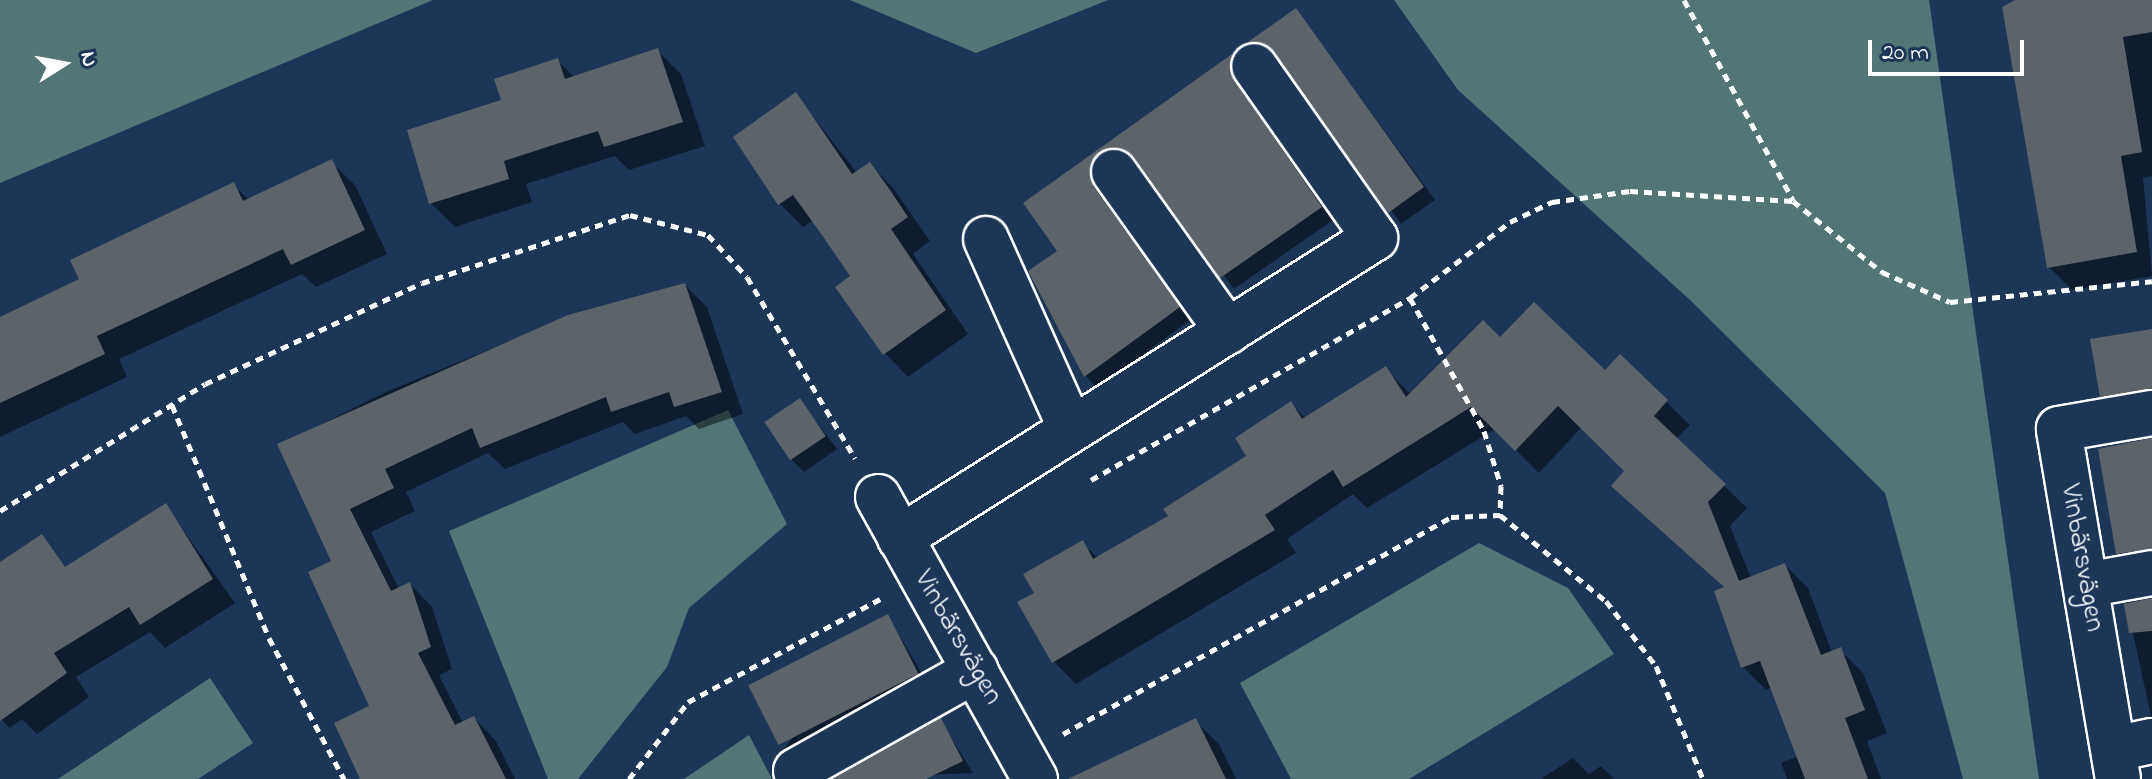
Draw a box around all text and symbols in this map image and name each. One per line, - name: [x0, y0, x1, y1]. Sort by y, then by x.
- north arrow: [24, 24, 104, 104]
- scale bar: [1872, 24, 2028, 74]
- text: 20 m: [1882, 36, 1929, 71]
- text: N: [70, 49, 105, 70]
- street label: Vinbärsvägen: [2052, 482, 2110, 634]
- street label: Vinbärsvägen: [905, 565, 1009, 711]

